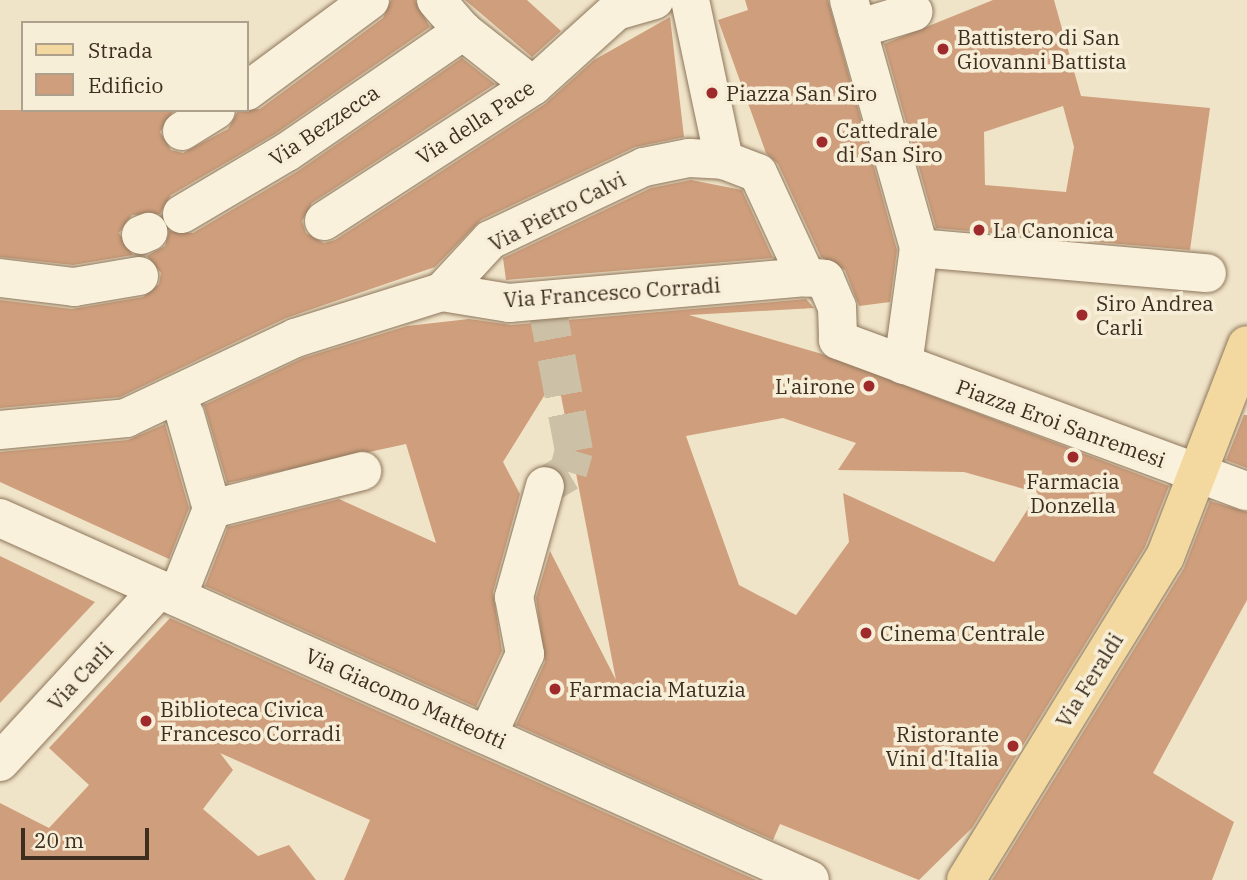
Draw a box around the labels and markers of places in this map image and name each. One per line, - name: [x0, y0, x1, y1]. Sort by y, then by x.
- place label: Battistero di San Giovanni Battista: [957, 24, 1127, 74]
- marker: Battistero di San Giovanni Battista: [935, 41, 951, 57]
- place label: Piazza San Siro: [726, 80, 877, 106]
- marker: Piazza San Siro: [704, 85, 720, 101]
- place label: Cattedrale di San Siro: [836, 117, 942, 167]
- marker: Cattedrale di San Siro: [814, 134, 830, 150]
- place label: La Canonica: [993, 217, 1114, 243]
- marker: La Canonica: [971, 222, 987, 238]
- place label: Siro Andrea Carli: [1096, 290, 1214, 340]
- marker: Siro Andrea Carli: [1074, 307, 1090, 323]
- place label: L'airone: [775, 373, 855, 399]
- marker: L'airone: [861, 378, 877, 394]
- marker: Farmacia Donzella: [1065, 449, 1081, 465]
- place label: Farmacia Donzella: [1026, 468, 1120, 518]
- place label: Cinema Centrale: [880, 620, 1045, 646]
- marker: Cinema Centrale: [858, 625, 874, 641]
- place label: Farmacia Matuzia: [569, 676, 746, 702]
- marker: Farmacia Matuzia: [547, 681, 563, 697]
- place label: Biblioteca Civica Francesco Corradi: [160, 696, 341, 746]
- marker: Biblioteca Civica Francesco Corradi: [138, 713, 154, 729]
- place label: Ristorante Vini d'Italia: [886, 721, 999, 771]
- marker: Ristorante Vini d'Italia: [1005, 738, 1021, 754]

